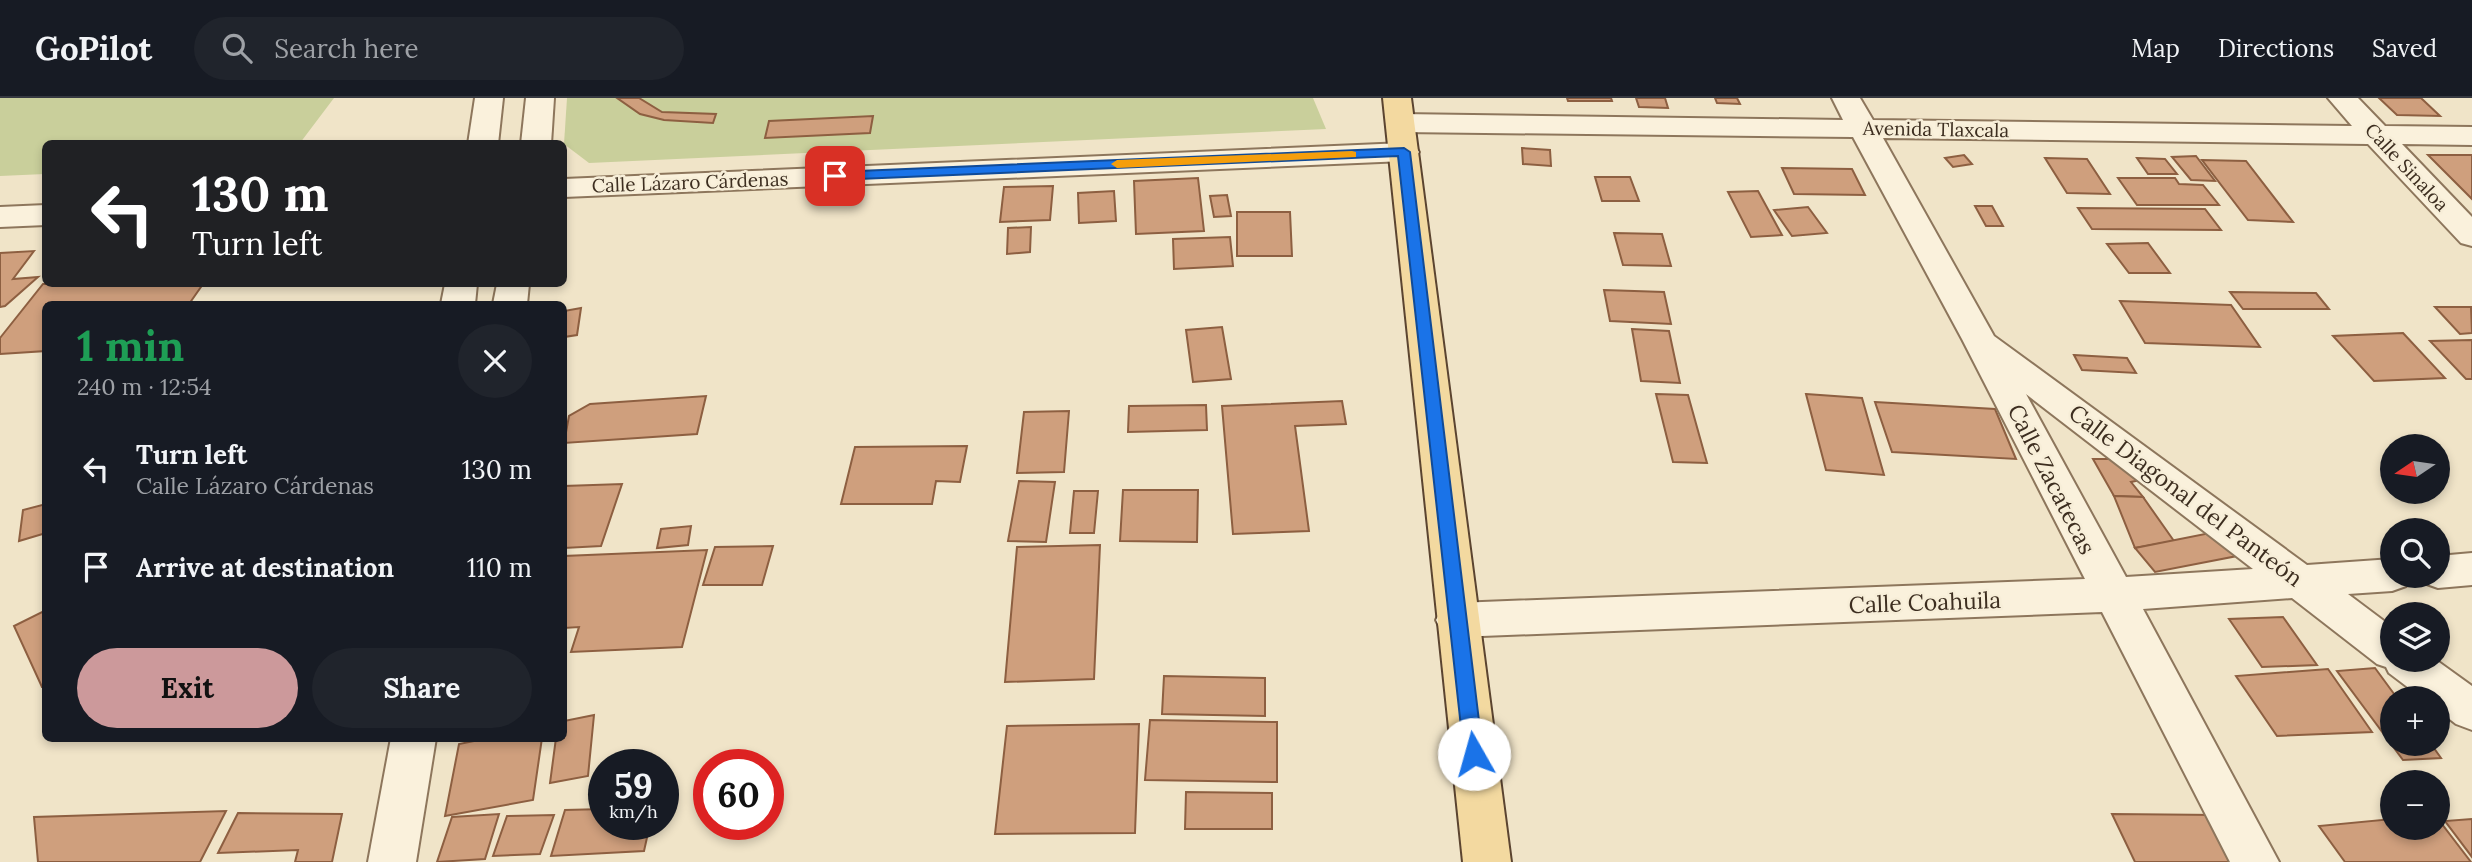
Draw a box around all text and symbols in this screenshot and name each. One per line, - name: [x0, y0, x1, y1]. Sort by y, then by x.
- search box: [194, 17, 684, 80]
- text: GoPilot: [35, 27, 152, 69]
- icon: search: [218, 29, 256, 67]
- text: Search here: [274, 32, 419, 65]
- text: Map: [2131, 33, 2180, 64]
- text: Directions: [2218, 33, 2334, 64]
- text: Saved: [2372, 33, 2437, 64]
- street label: Avenida Tlaxcala: [1862, 116, 2010, 142]
- street label: Calle Sinaloa: [2360, 118, 2454, 216]
- pin: [805, 146, 865, 206]
- icon: arrive: [816, 157, 854, 195]
- text: 130 m: [192, 162, 328, 224]
- street label: Calle Lázaro Cárdenas: [591, 167, 789, 197]
- icon: left: [77, 168, 168, 259]
- text: Turn left: [192, 223, 322, 264]
- text: 1 min: [77, 319, 184, 373]
- button: close: [458, 324, 532, 398]
- text: 240 m · 12:54: [77, 372, 212, 401]
- street label: Calle Diagonal del Panteón: [2063, 398, 2309, 592]
- street label: Calle Zacatecas: [2002, 399, 2102, 559]
- north arrow: [2380, 434, 2450, 504]
- map controls: [2380, 434, 2450, 840]
- text: Turn left: [136, 438, 247, 471]
- icon: left: [77, 450, 115, 488]
- text: 130 m: [462, 453, 532, 486]
- text: Calle Lázaro Cárdenas: [136, 471, 374, 500]
- button: search: [2380, 518, 2450, 588]
- icon: arrive: [77, 548, 115, 586]
- text: Arrive at destination: [136, 551, 394, 584]
- text: 110 m: [467, 551, 532, 584]
- street label: Calle Coahuila: [1848, 585, 2002, 619]
- button: layers: [2380, 602, 2450, 672]
- button: Exit: [77, 648, 298, 728]
- button: Share: [312, 648, 532, 728]
- button: +: [2380, 686, 2450, 756]
- position arrow: [1437, 717, 1511, 791]
- speed limit sign: 60: [693, 749, 784, 840]
- text: 59: [614, 763, 653, 808]
- button: −: [2380, 770, 2450, 840]
- text: km/h: [609, 800, 658, 823]

